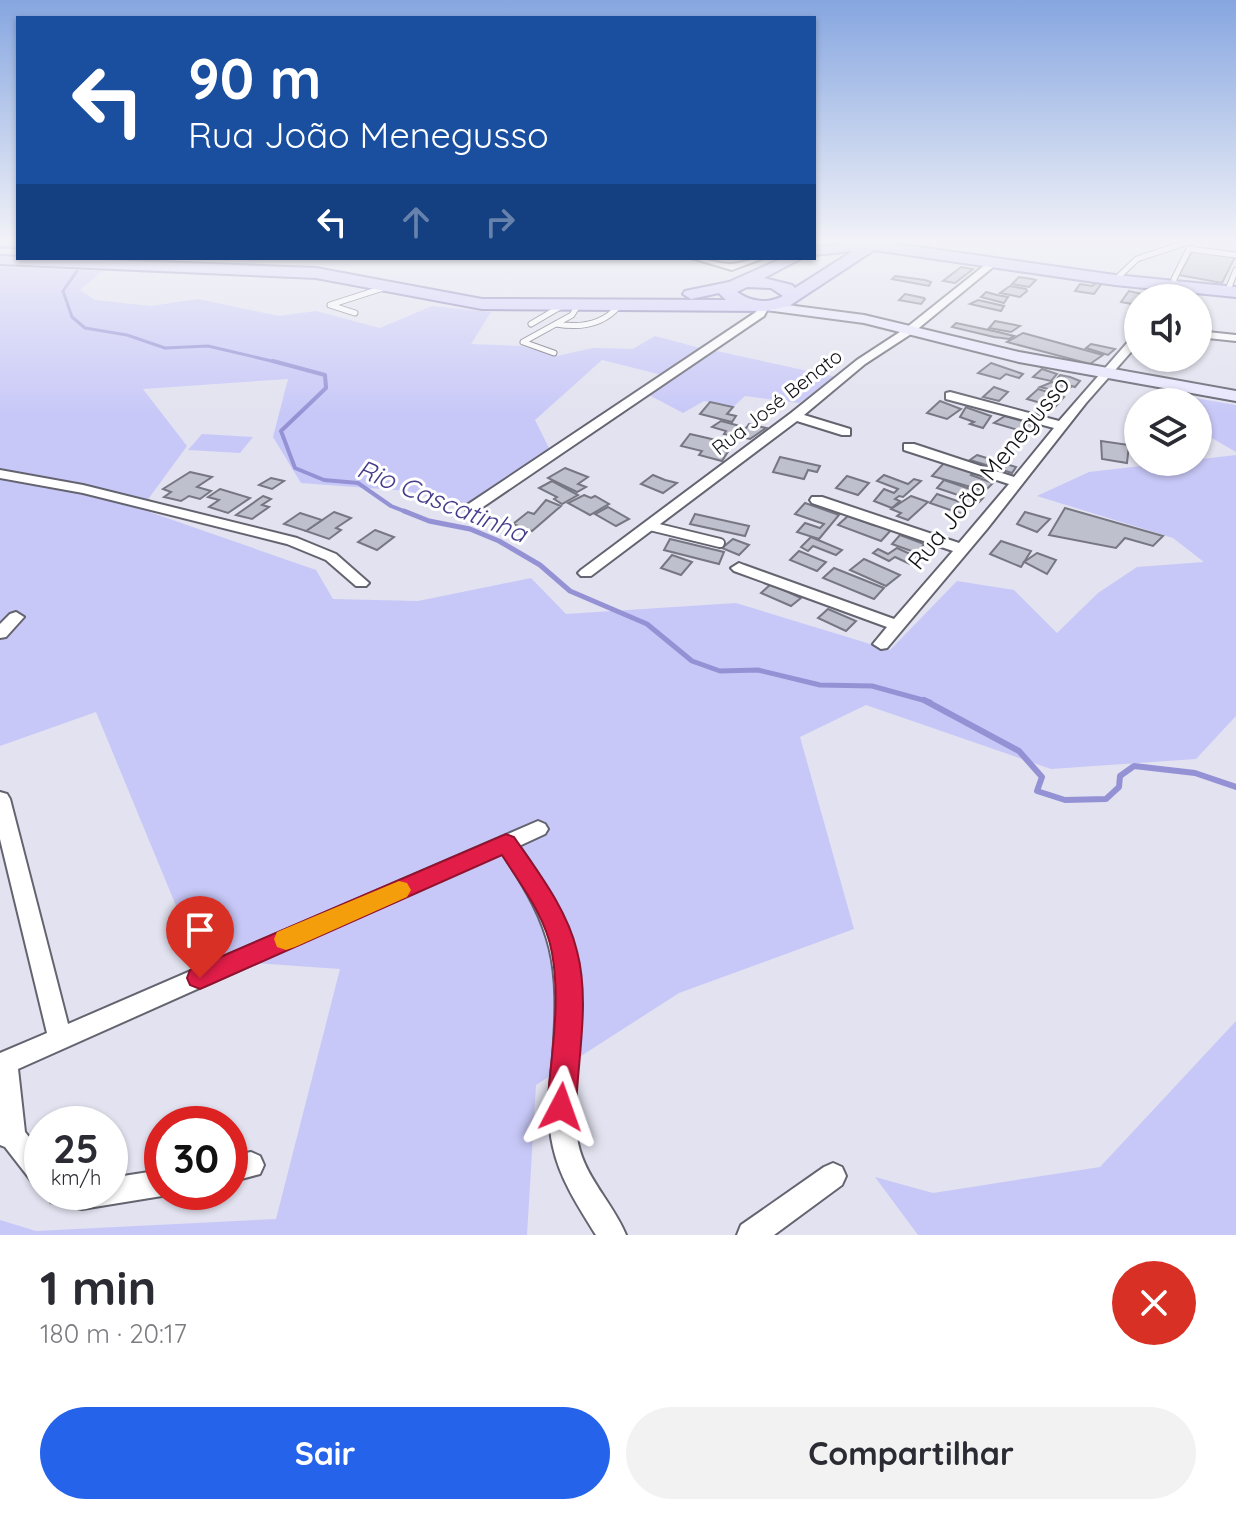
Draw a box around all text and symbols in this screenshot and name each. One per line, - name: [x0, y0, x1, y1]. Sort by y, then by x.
- text: 90 m: [188, 43, 322, 113]
- icon: left: [56, 48, 160, 152]
- text: Rua João Menegusso: [188, 112, 549, 157]
- icon: left: [310, 200, 354, 244]
- icon: ahead: [394, 200, 438, 244]
- icon: right: [478, 200, 522, 244]
- map controls: [1124, 284, 1212, 476]
- button: sound: [1124, 284, 1212, 372]
- street label: Rua José Benato: [707, 343, 847, 460]
- street label: Rua João Menegusso: [901, 369, 1076, 575]
- button: layers: [1124, 388, 1212, 476]
- water label: Rio Cascatinha: [353, 452, 533, 550]
- pin: [166, 896, 234, 978]
- icon: arrive: [178, 908, 222, 952]
- position arrow: [519, 1065, 603, 1149]
- speed limit sign: 30: [144, 1106, 248, 1210]
- text: 25: [53, 1123, 99, 1173]
- text: km/h: [51, 1165, 101, 1190]
- text: 1 min: [40, 1257, 156, 1317]
- button: close: [1112, 1261, 1196, 1345]
- text: 180 m · 20:17: [40, 1317, 187, 1350]
- button: Sair: [40, 1407, 610, 1499]
- button: Compartilhar: [626, 1407, 1196, 1499]

